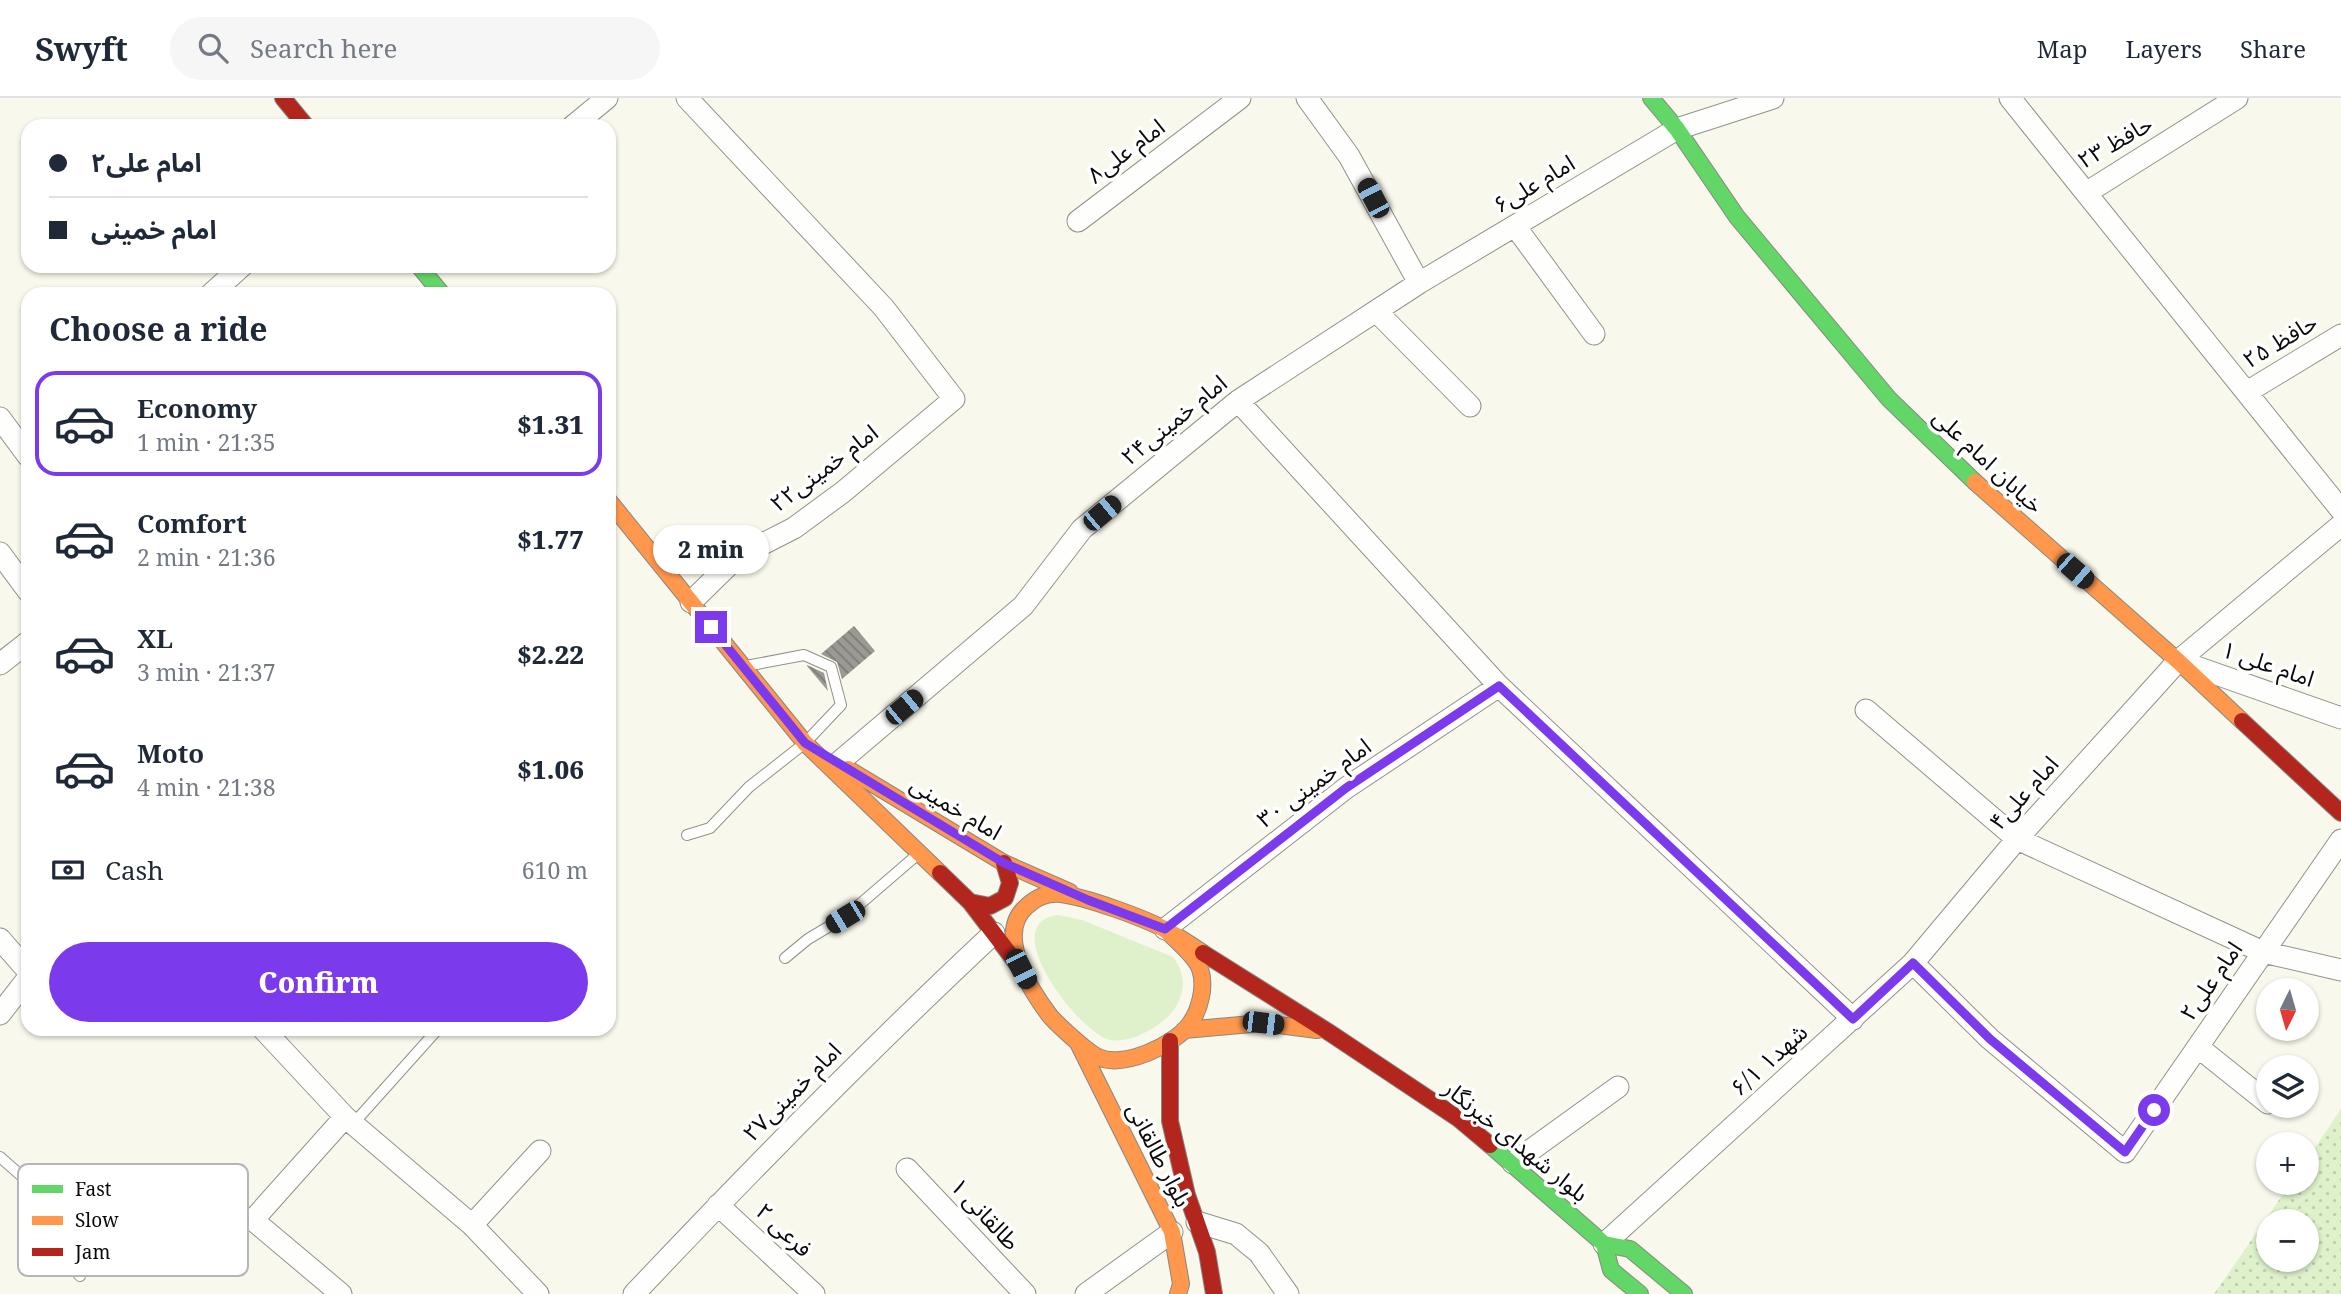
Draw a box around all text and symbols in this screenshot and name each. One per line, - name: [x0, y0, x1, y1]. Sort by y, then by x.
- search box: [170, 17, 660, 80]
- text: Swyft: [35, 26, 128, 71]
- icon: search: [194, 29, 232, 67]
- text: Search here: [250, 30, 398, 66]
- text: Map: [2037, 32, 2088, 65]
- text: Layers: [2126, 32, 2202, 65]
- text: Share: [2240, 32, 2306, 65]
- street label: حافظ ۲۳: [2071, 107, 2158, 175]
- street label: امام علی۸: [1080, 110, 1173, 192]
- text: امام علی۲: [91, 144, 202, 180]
- street label: امام علی۶: [1487, 146, 1582, 223]
- car: [1354, 175, 1393, 221]
- text: امام خمینی: [91, 211, 217, 247]
- street label: حافظ ۲۵: [2236, 305, 2323, 375]
- text: Choose a ride: [49, 307, 268, 350]
- street label: امام خمینی۲۴: [1114, 367, 1235, 474]
- text: Economy: [137, 390, 257, 426]
- icon: car: [53, 392, 116, 455]
- street label: خیابان امام علی: [1924, 401, 2051, 522]
- text: $1.31: [517, 406, 584, 442]
- street label: امام خمینی۲۲: [763, 416, 886, 521]
- text: 1 min · 21:35: [137, 426, 275, 458]
- car: [1080, 491, 1125, 535]
- text: Comfort: [137, 505, 247, 541]
- icon: car: [53, 507, 116, 570]
- text: $1.77: [517, 521, 584, 557]
- callout: 2 min: [653, 526, 769, 574]
- text: 2 min: [678, 533, 744, 565]
- text: 2 min · 21:36: [137, 541, 275, 573]
- car: [2053, 549, 2098, 593]
- route end: [695, 611, 727, 643]
- text: XL: [137, 620, 173, 656]
- icon: car: [53, 622, 116, 685]
- street label: امام علی ۱: [2217, 632, 2319, 697]
- text: $2.22: [517, 636, 584, 672]
- text: 3 min · 21:37: [137, 656, 275, 688]
- car: [882, 685, 927, 729]
- street label: امام خمینی ۳۰: [1250, 730, 1379, 837]
- text: Moto: [137, 735, 204, 771]
- icon: car: [53, 737, 116, 800]
- street label: امام علی۴: [1981, 748, 2067, 838]
- text: $1.06: [517, 751, 584, 787]
- street label: امام خمینی: [903, 767, 1008, 850]
- text: 4 min · 21:38: [137, 771, 275, 803]
- icon: cash: [49, 851, 87, 889]
- text: Cash: [105, 852, 164, 888]
- text: 610 m: [522, 854, 588, 886]
- car: [822, 897, 869, 937]
- street label: امام علی۲: [2171, 934, 2252, 1028]
- button: Confirm: [49, 942, 588, 1022]
- car: [1003, 946, 1040, 992]
- north arrow: [2256, 978, 2319, 1041]
- map controls: [2256, 978, 2319, 1272]
- car: [1241, 1010, 1286, 1036]
- street label: شهد۱ ۶/۱: [1723, 1016, 1814, 1103]
- street label: امام خمینی۲۷: [735, 1035, 850, 1150]
- button: layers: [2256, 1055, 2319, 1118]
- street label: بلوار شهدای خبرنگار: [1437, 1071, 1596, 1209]
- route start: [2138, 1094, 2170, 1126]
- street label: بلوار طالقانی: [1120, 1097, 1200, 1212]
- button: +: [2256, 1132, 2319, 1195]
- legend: [18, 1164, 248, 1276]
- street label: طالقانی ۱: [944, 1170, 1028, 1257]
- text: Fast: [75, 1176, 112, 1202]
- street label: فرعی ۲: [749, 1195, 820, 1264]
- text: Slow: [75, 1207, 119, 1233]
- button: −: [2256, 1209, 2319, 1272]
- text: Jam: [74, 1239, 110, 1265]

